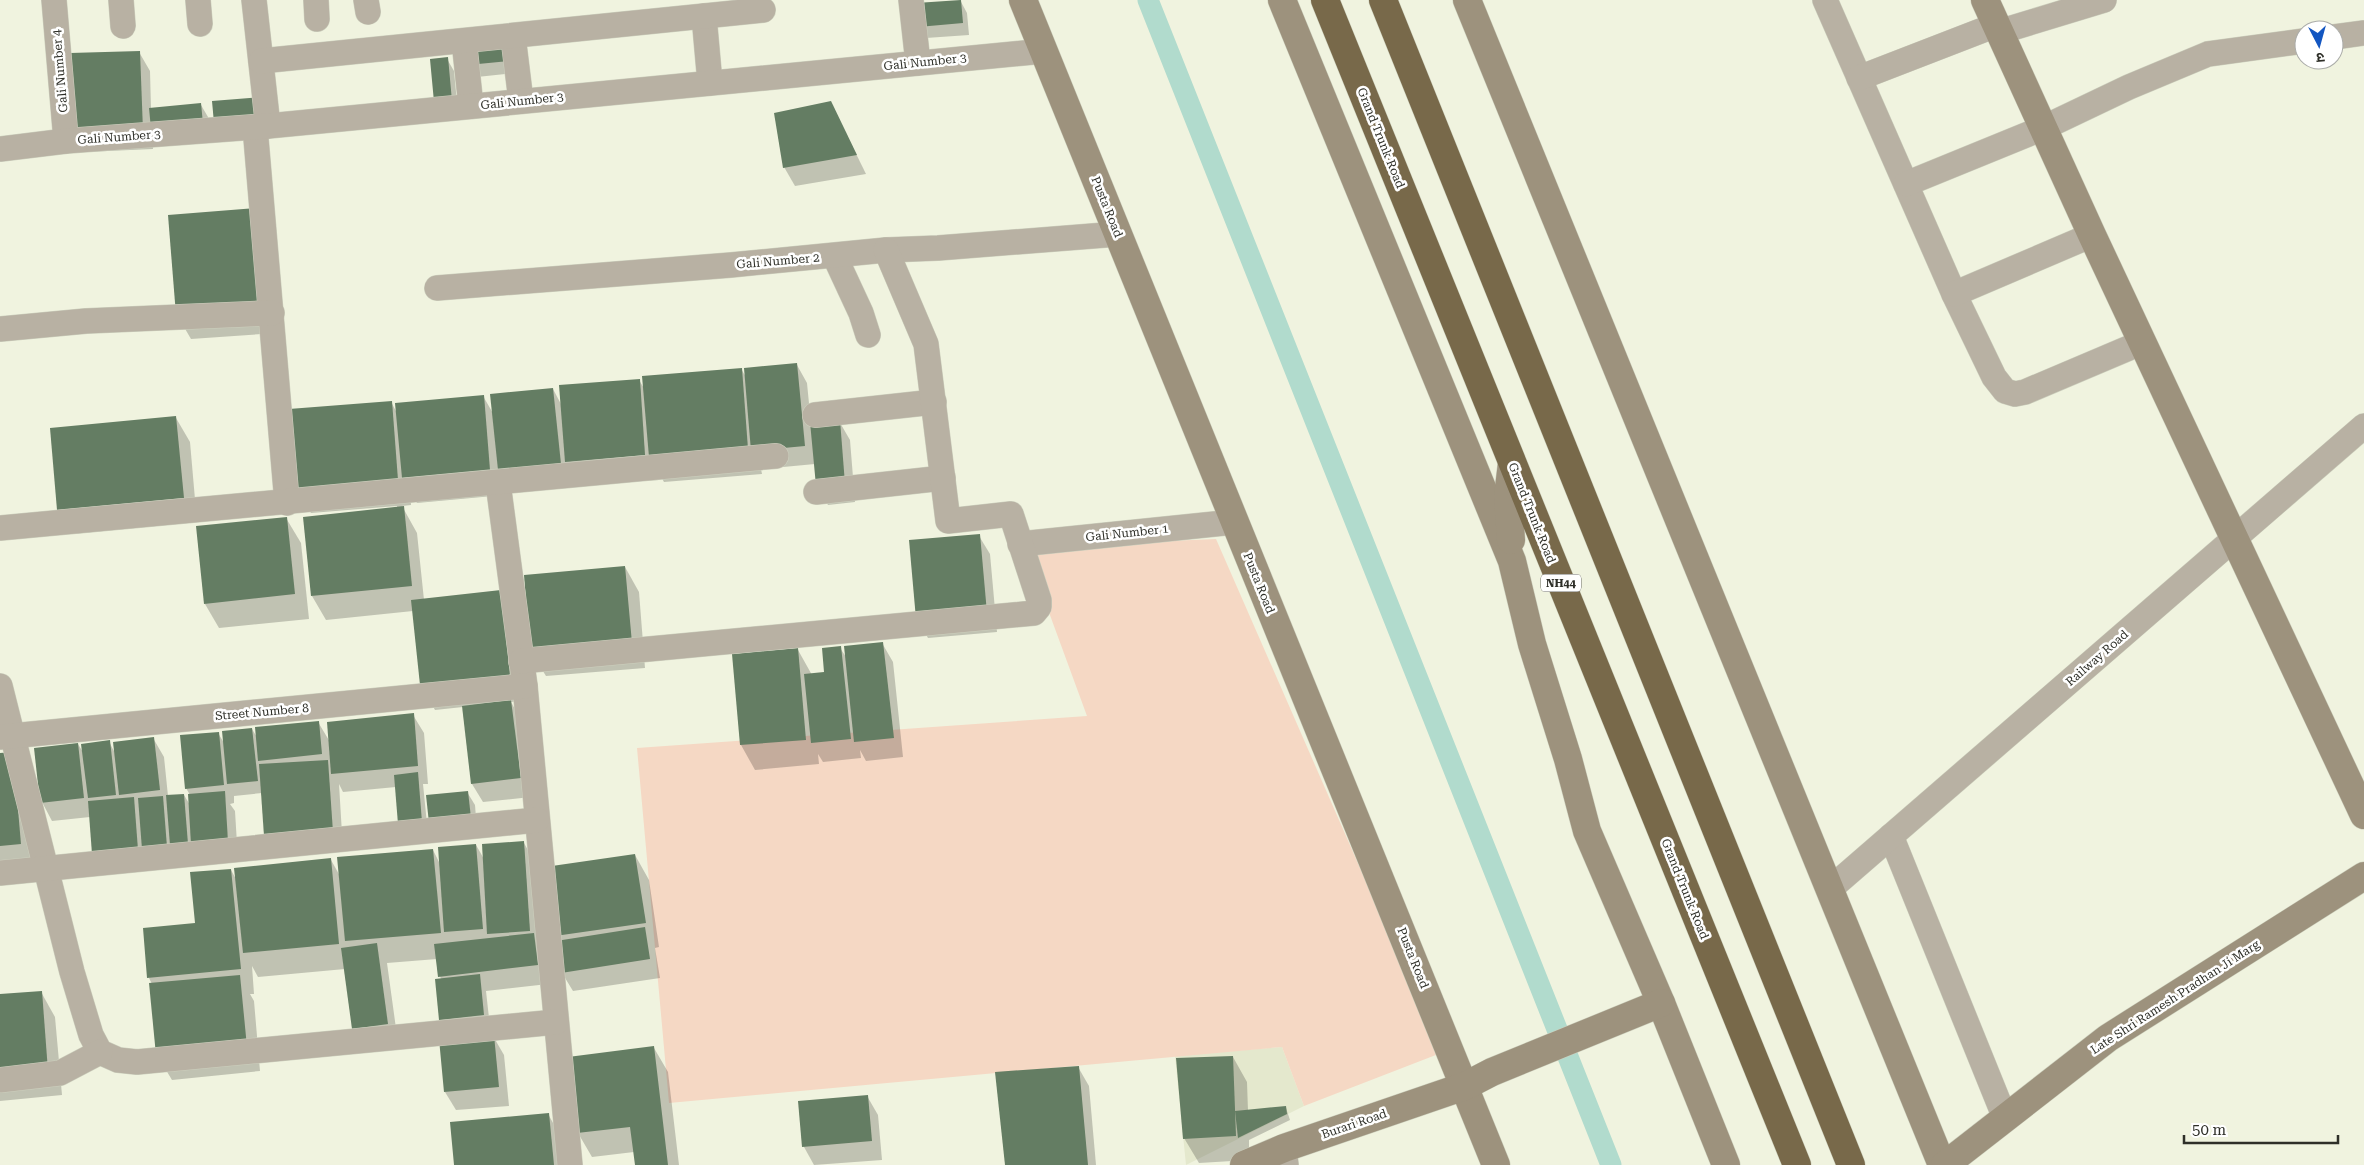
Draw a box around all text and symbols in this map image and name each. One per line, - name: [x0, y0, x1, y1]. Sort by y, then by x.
- north arrow: [2294, 20, 2344, 70]
- street label: Gali Number 4: [49, 29, 71, 113]
- text: उ: [2315, 50, 2325, 66]
- street label: Gali Number 3: [883, 51, 967, 73]
- street label: Grand Trunk Road: [1354, 86, 1408, 191]
- street label: Gali Number 3: [480, 90, 564, 112]
- street label: Gali Number 3: [77, 127, 161, 147]
- street label: Pusta Road: [1088, 174, 1126, 240]
- street label: Gali Number 2: [736, 250, 820, 272]
- street label: Grand Trunk Road: [1505, 461, 1559, 566]
- street label: Gali Number 1: [1085, 522, 1169, 544]
- street label: Pusta Road: [1240, 550, 1278, 616]
- road number: NH44: [1541, 574, 1581, 592]
- street label: Railway Road: [2063, 627, 2131, 689]
- street label: Street Number 8: [214, 701, 310, 723]
- street label: Grand Trunk Road: [1658, 837, 1712, 942]
- street label: Pusta Road: [1394, 925, 1432, 991]
- street label: Late Shri Ramesh Pradhan Ji Marg: [2088, 937, 2262, 1057]
- street label: Burari Road: [1320, 1106, 1389, 1142]
- scale bar: [2184, 1112, 2338, 1144]
- text: 50 m: [2192, 1121, 2227, 1139]

